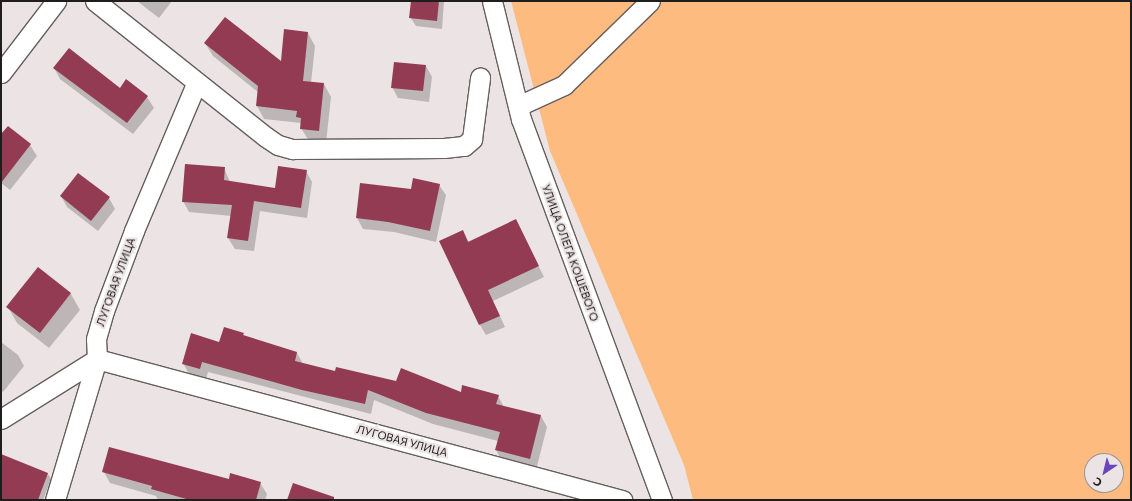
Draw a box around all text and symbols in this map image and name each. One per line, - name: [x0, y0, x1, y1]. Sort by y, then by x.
- street label: УЛИЦА ОЛЕГА КОШЕВОГО: [539, 183, 601, 323]
- street label: ЛУГОВАЯ УЛИЦА: [94, 236, 138, 328]
- street label: ЛУГОВАЯ УЛИЦА: [355, 423, 449, 459]
- north arrow: [1084, 453, 1124, 493]
- text: С: [1091, 475, 1104, 490]

